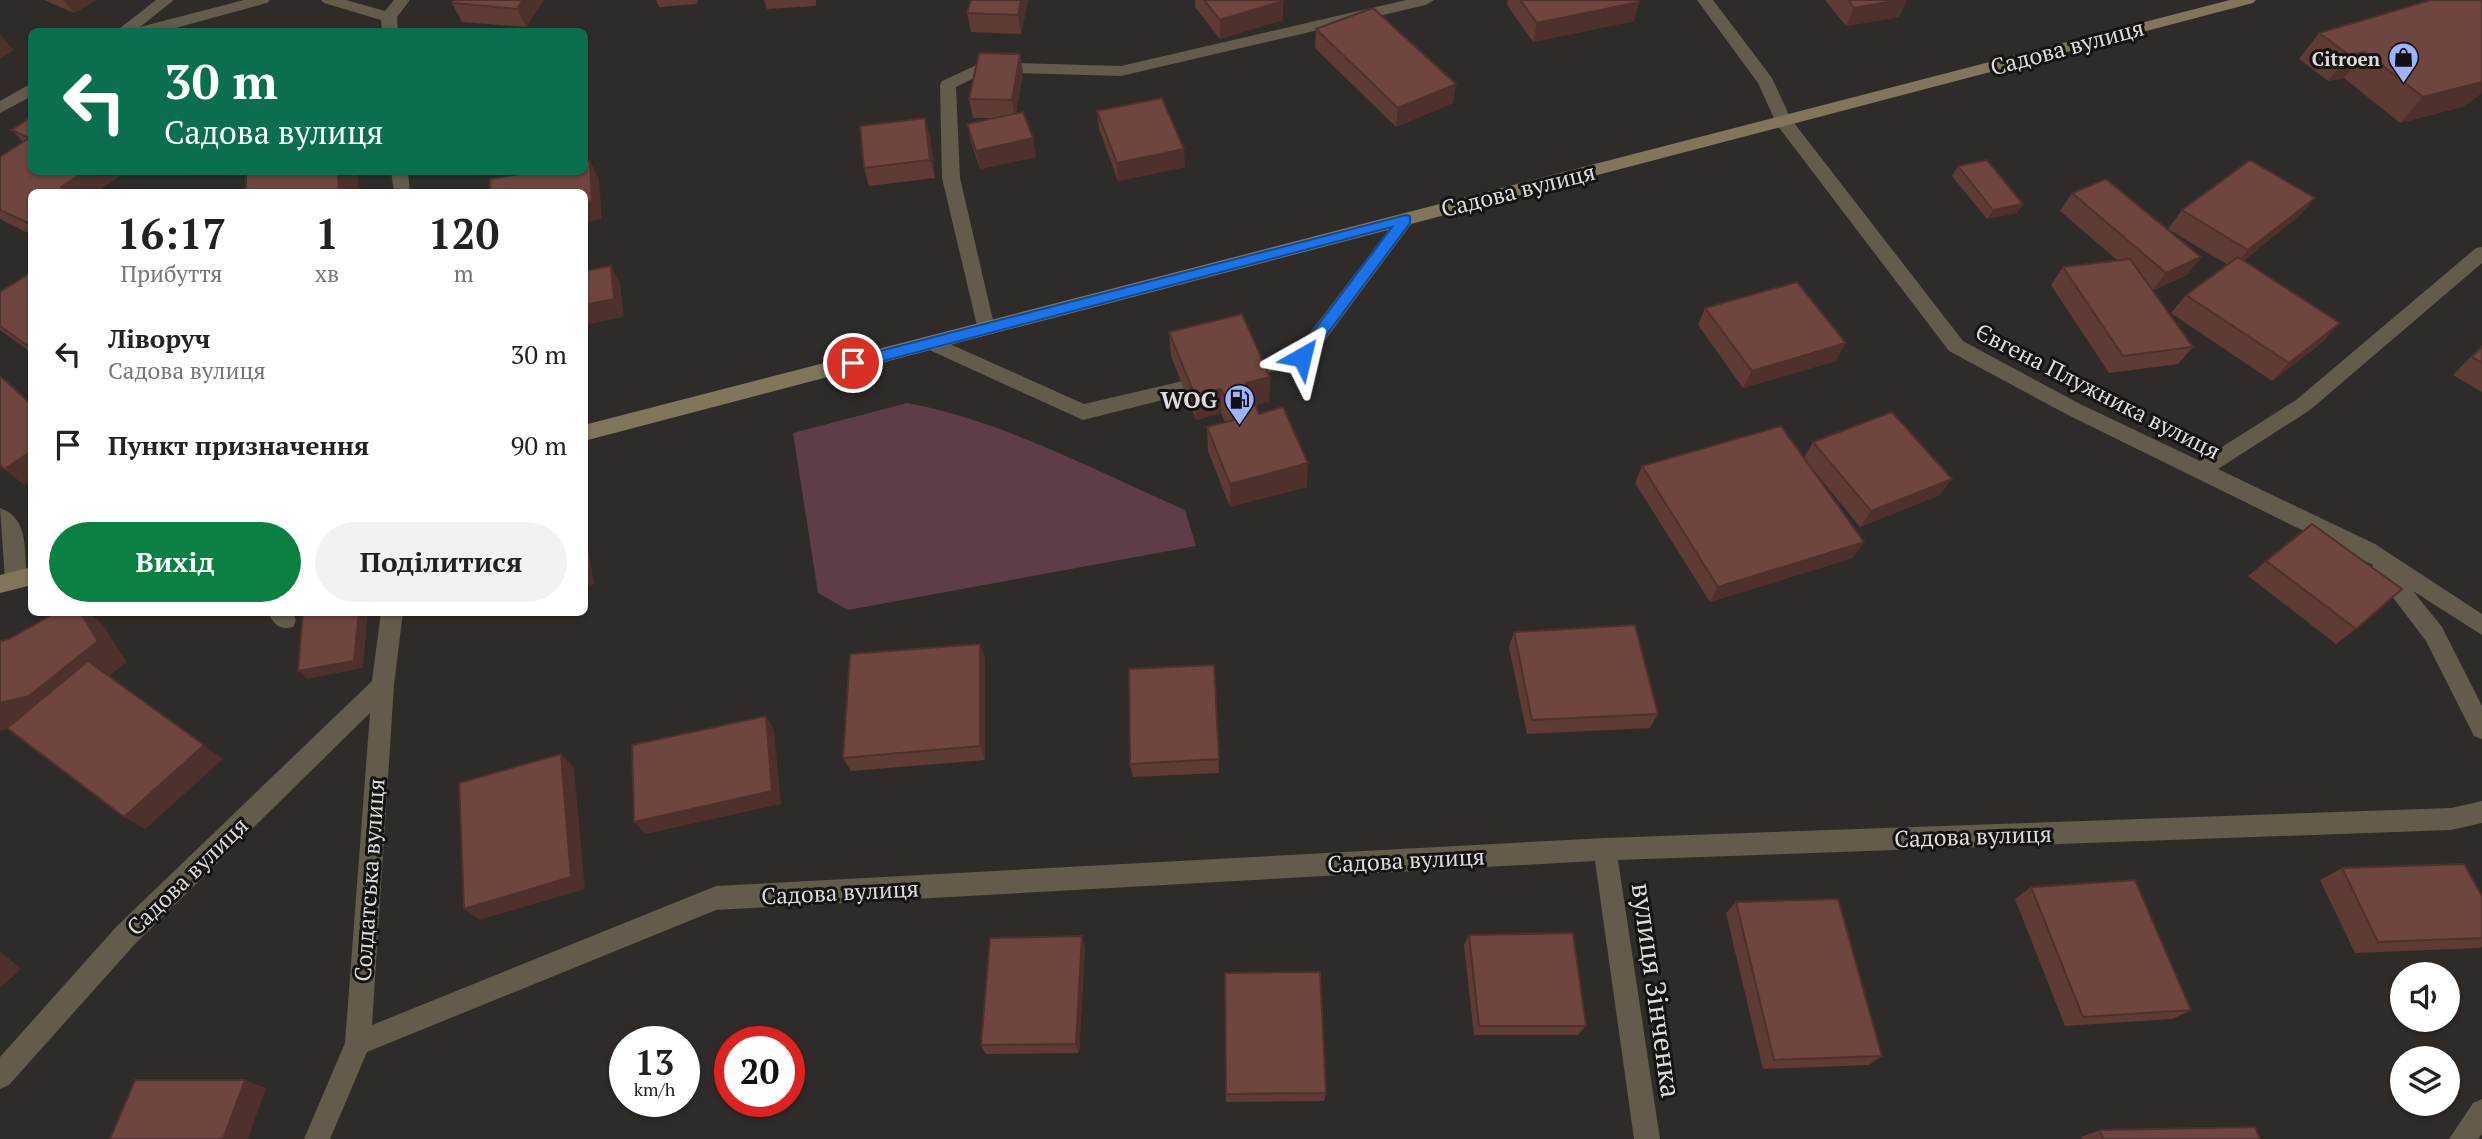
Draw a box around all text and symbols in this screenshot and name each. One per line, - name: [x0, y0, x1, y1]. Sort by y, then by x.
- street label: Садова вулиця: [1987, 12, 2147, 82]
- shop icon: Citroen: [2386, 41, 2420, 85]
- place label: Citroen: [2312, 46, 2381, 71]
- text: 30 m: [164, 48, 278, 113]
- icon: left: [49, 56, 140, 147]
- text: Садова вулиця: [164, 111, 384, 153]
- street label: Садова вулиця: [1438, 156, 1598, 224]
- text: 16:17: [117, 205, 226, 261]
- text: 1: [315, 205, 339, 261]
- text: 120: [428, 205, 499, 261]
- text: Прибуття: [120, 258, 223, 289]
- text: хв: [315, 258, 339, 289]
- text: m: [454, 258, 473, 289]
- street label: Євгена Плужника вулиця: [1970, 316, 2226, 466]
- position arrow: [1265, 320, 1339, 394]
- text: Ліворуч: [108, 321, 211, 355]
- pin: [823, 333, 883, 393]
- icon: left: [49, 335, 87, 373]
- text: 30 m: [511, 337, 567, 371]
- icon: arrive: [834, 344, 872, 382]
- text: Садова вулиця: [108, 355, 266, 386]
- fuel station icon: WOG: [1223, 382, 1257, 426]
- place label: WOG: [1160, 384, 1218, 415]
- icon: arrive: [49, 426, 87, 464]
- text: Пункт призначення: [108, 428, 369, 462]
- text: 90 m: [511, 428, 567, 462]
- button: Вихід: [49, 522, 301, 602]
- button: Поділитися: [315, 522, 567, 602]
- street label: Солдатська вулиця: [346, 778, 392, 982]
- street label: Садова вулиця: [119, 810, 255, 942]
- street label: Садова вулиця: [1894, 818, 2052, 854]
- street label: Садова вулиця: [1326, 840, 1486, 880]
- street label: Садова вулиця: [760, 872, 920, 912]
- street label: вулиця Зінченка: [1624, 880, 1690, 1100]
- map controls: [2390, 962, 2460, 1116]
- button: sound: [2390, 962, 2460, 1032]
- speed limit sign: 20: [714, 1026, 805, 1117]
- text: 13: [635, 1039, 674, 1085]
- button: layers: [2390, 1046, 2460, 1116]
- text: km/h: [634, 1077, 675, 1101]

